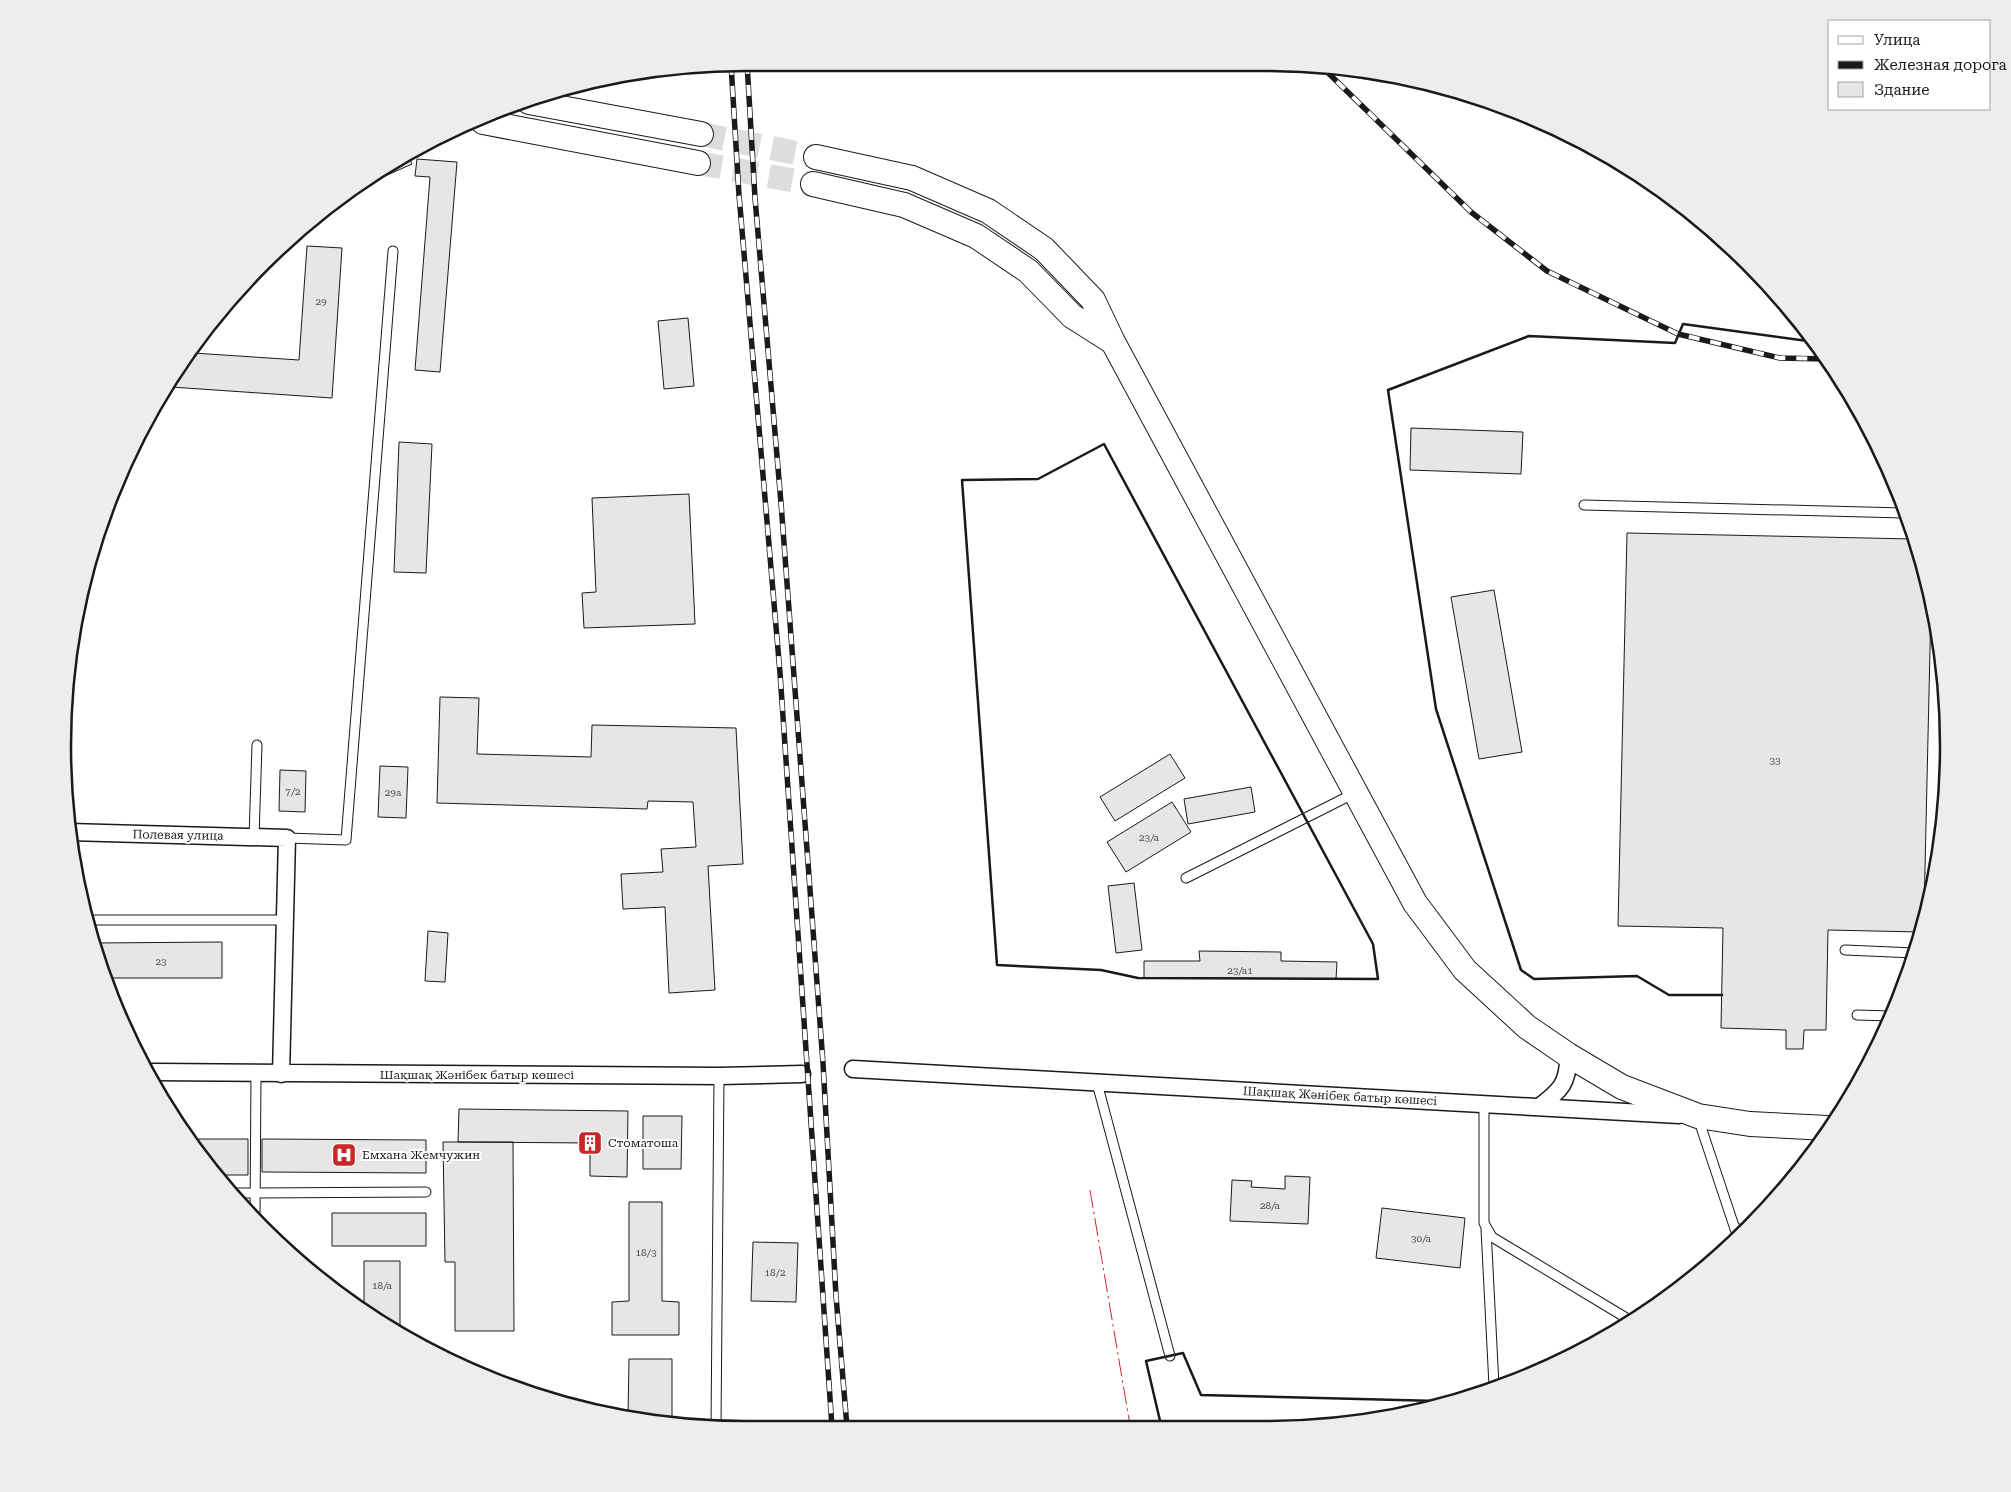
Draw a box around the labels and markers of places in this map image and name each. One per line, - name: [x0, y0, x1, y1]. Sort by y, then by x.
- building icon: Стоматоша: [577, 1130, 603, 1156]
- place label: Стоматоша: [608, 1136, 679, 1150]
- hospital icon: Емхана Жемчужин: [331, 1142, 357, 1168]
- place label: Емхана Жемчужин: [362, 1148, 480, 1162]

